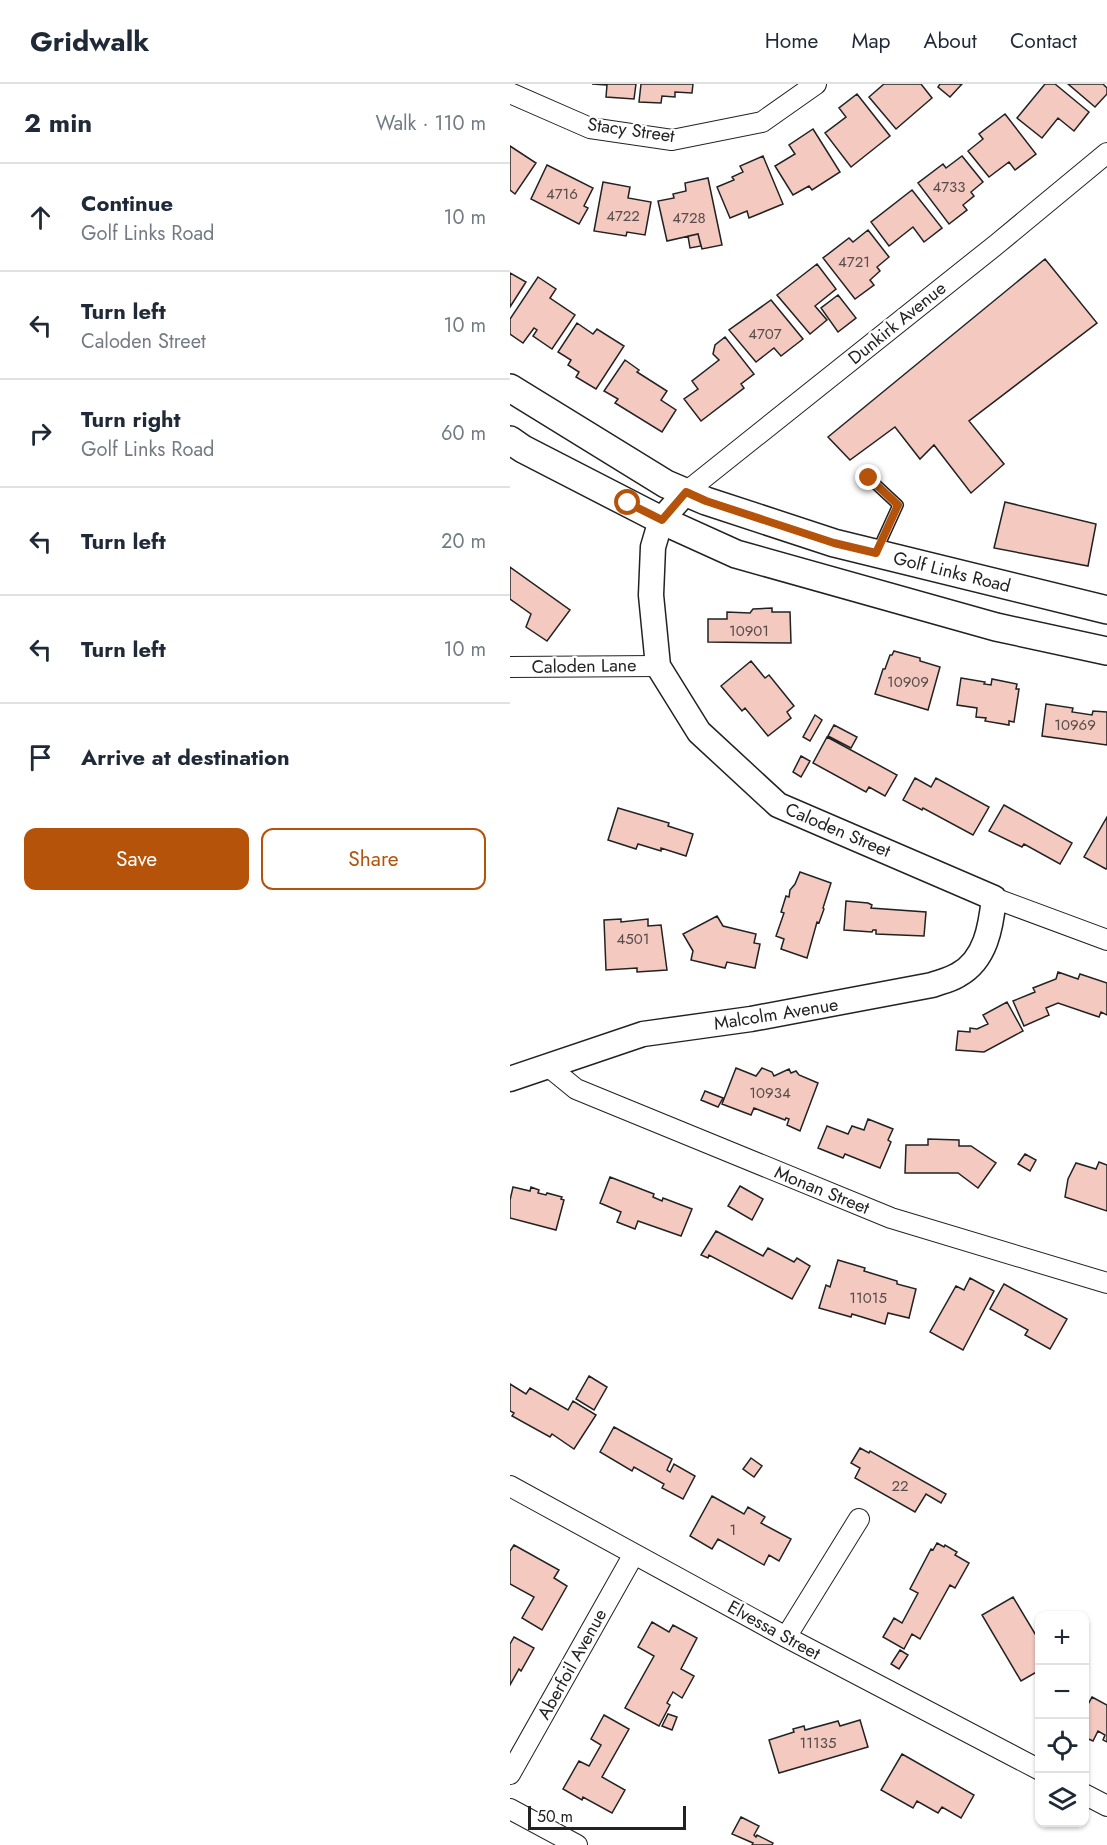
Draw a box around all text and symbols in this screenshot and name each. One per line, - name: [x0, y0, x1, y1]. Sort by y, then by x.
- text: Gridwalk: [30, 21, 149, 62]
- text: Home: [765, 26, 818, 56]
- text: Map: [851, 26, 891, 56]
- text: About: [924, 26, 977, 56]
- text: Contact: [1010, 26, 1077, 56]
- text: 2 min: [24, 104, 92, 142]
- text: Walk · 110 m: [376, 109, 486, 138]
- street label: Stacy Street: [586, 111, 677, 149]
- house number: 4733: [932, 176, 966, 198]
- house number: 4716: [546, 183, 578, 205]
- text: Continue: [81, 187, 173, 219]
- icon: ahead: [24, 201, 57, 234]
- text: 10 m: [443, 203, 486, 232]
- house number: 4722: [606, 205, 640, 227]
- house number: 4728: [672, 207, 706, 229]
- text: Golf Links Road: [81, 219, 214, 248]
- house number: 4721: [838, 251, 870, 273]
- street label: Dunkirk Avenue: [842, 275, 952, 371]
- text: Turn left: [81, 295, 166, 327]
- icon: left: [24, 309, 57, 342]
- text: 10 m: [443, 311, 486, 340]
- house number: 4707: [748, 323, 782, 345]
- text: Caloden Street: [81, 327, 206, 356]
- text: Turn right: [81, 403, 181, 435]
- icon: right: [24, 417, 57, 450]
- text: 60 m: [441, 419, 486, 448]
- text: Golf Links Road: [81, 435, 214, 464]
- route end: [855, 464, 881, 490]
- route start: [614, 489, 640, 515]
- icon: left: [24, 525, 57, 558]
- text: Turn left: [81, 525, 166, 557]
- text: 20 m: [441, 527, 486, 556]
- street label: Golf Links Road: [891, 545, 1013, 599]
- house number: 10901: [729, 620, 769, 642]
- icon: left: [24, 633, 57, 666]
- text: Turn left: [81, 633, 166, 665]
- text: 10 m: [443, 635, 486, 664]
- street label: Caloden Lane: [531, 652, 637, 680]
- house number: 10909: [887, 671, 929, 693]
- house number: 10969: [1054, 714, 1096, 736]
- icon: arrive: [24, 741, 57, 774]
- text: Arrive at destination: [81, 741, 290, 773]
- street label: Caloden Street: [781, 796, 895, 864]
- button: Save: [24, 828, 249, 890]
- button: Share: [261, 828, 486, 890]
- house number: 4501: [617, 928, 649, 950]
- street label: Malcolm Avenue: [712, 991, 840, 1037]
- house number: 10934: [749, 1082, 791, 1104]
- street label: Monan Street: [771, 1159, 874, 1221]
- house number: 11015: [849, 1287, 887, 1309]
- house number: 22: [891, 1475, 909, 1497]
- house number: 1: [730, 1519, 736, 1541]
- street label: Elvessa Street: [723, 1594, 826, 1667]
- street label: Aberfoil Avenue: [531, 1604, 613, 1724]
- map controls: [1035, 1611, 1089, 1827]
- button: +: [1035, 1611, 1089, 1665]
- button: −: [1035, 1665, 1089, 1719]
- button: locate: [1035, 1719, 1089, 1773]
- house number: 11135: [800, 1732, 836, 1754]
- button: layers: [1035, 1773, 1089, 1827]
- scale bar: [528, 1803, 686, 1830]
- text: 50 m: [537, 1805, 573, 1828]

